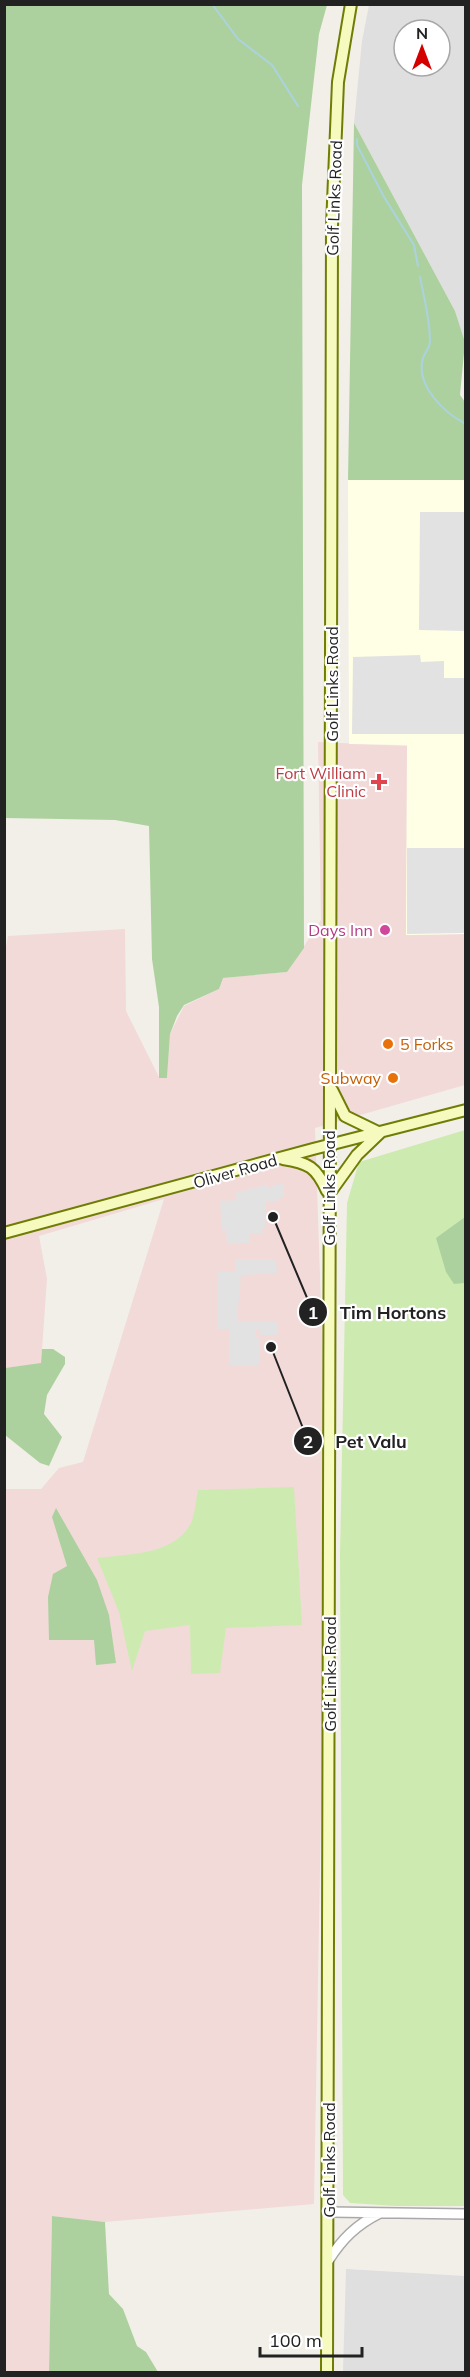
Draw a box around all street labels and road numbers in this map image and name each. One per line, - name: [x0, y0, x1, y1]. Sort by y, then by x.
- street label: Golf Links Road: [322, 140, 346, 256]
- street label: Golf Links Road: [322, 626, 342, 742]
- street label: Golf Links Road: [319, 1130, 339, 1246]
- street label: Oliver Road: [191, 1149, 279, 1193]
- street label: Golf Links Road: [320, 1616, 340, 1732]
- street label: Golf Links Road: [319, 2102, 339, 2218]

